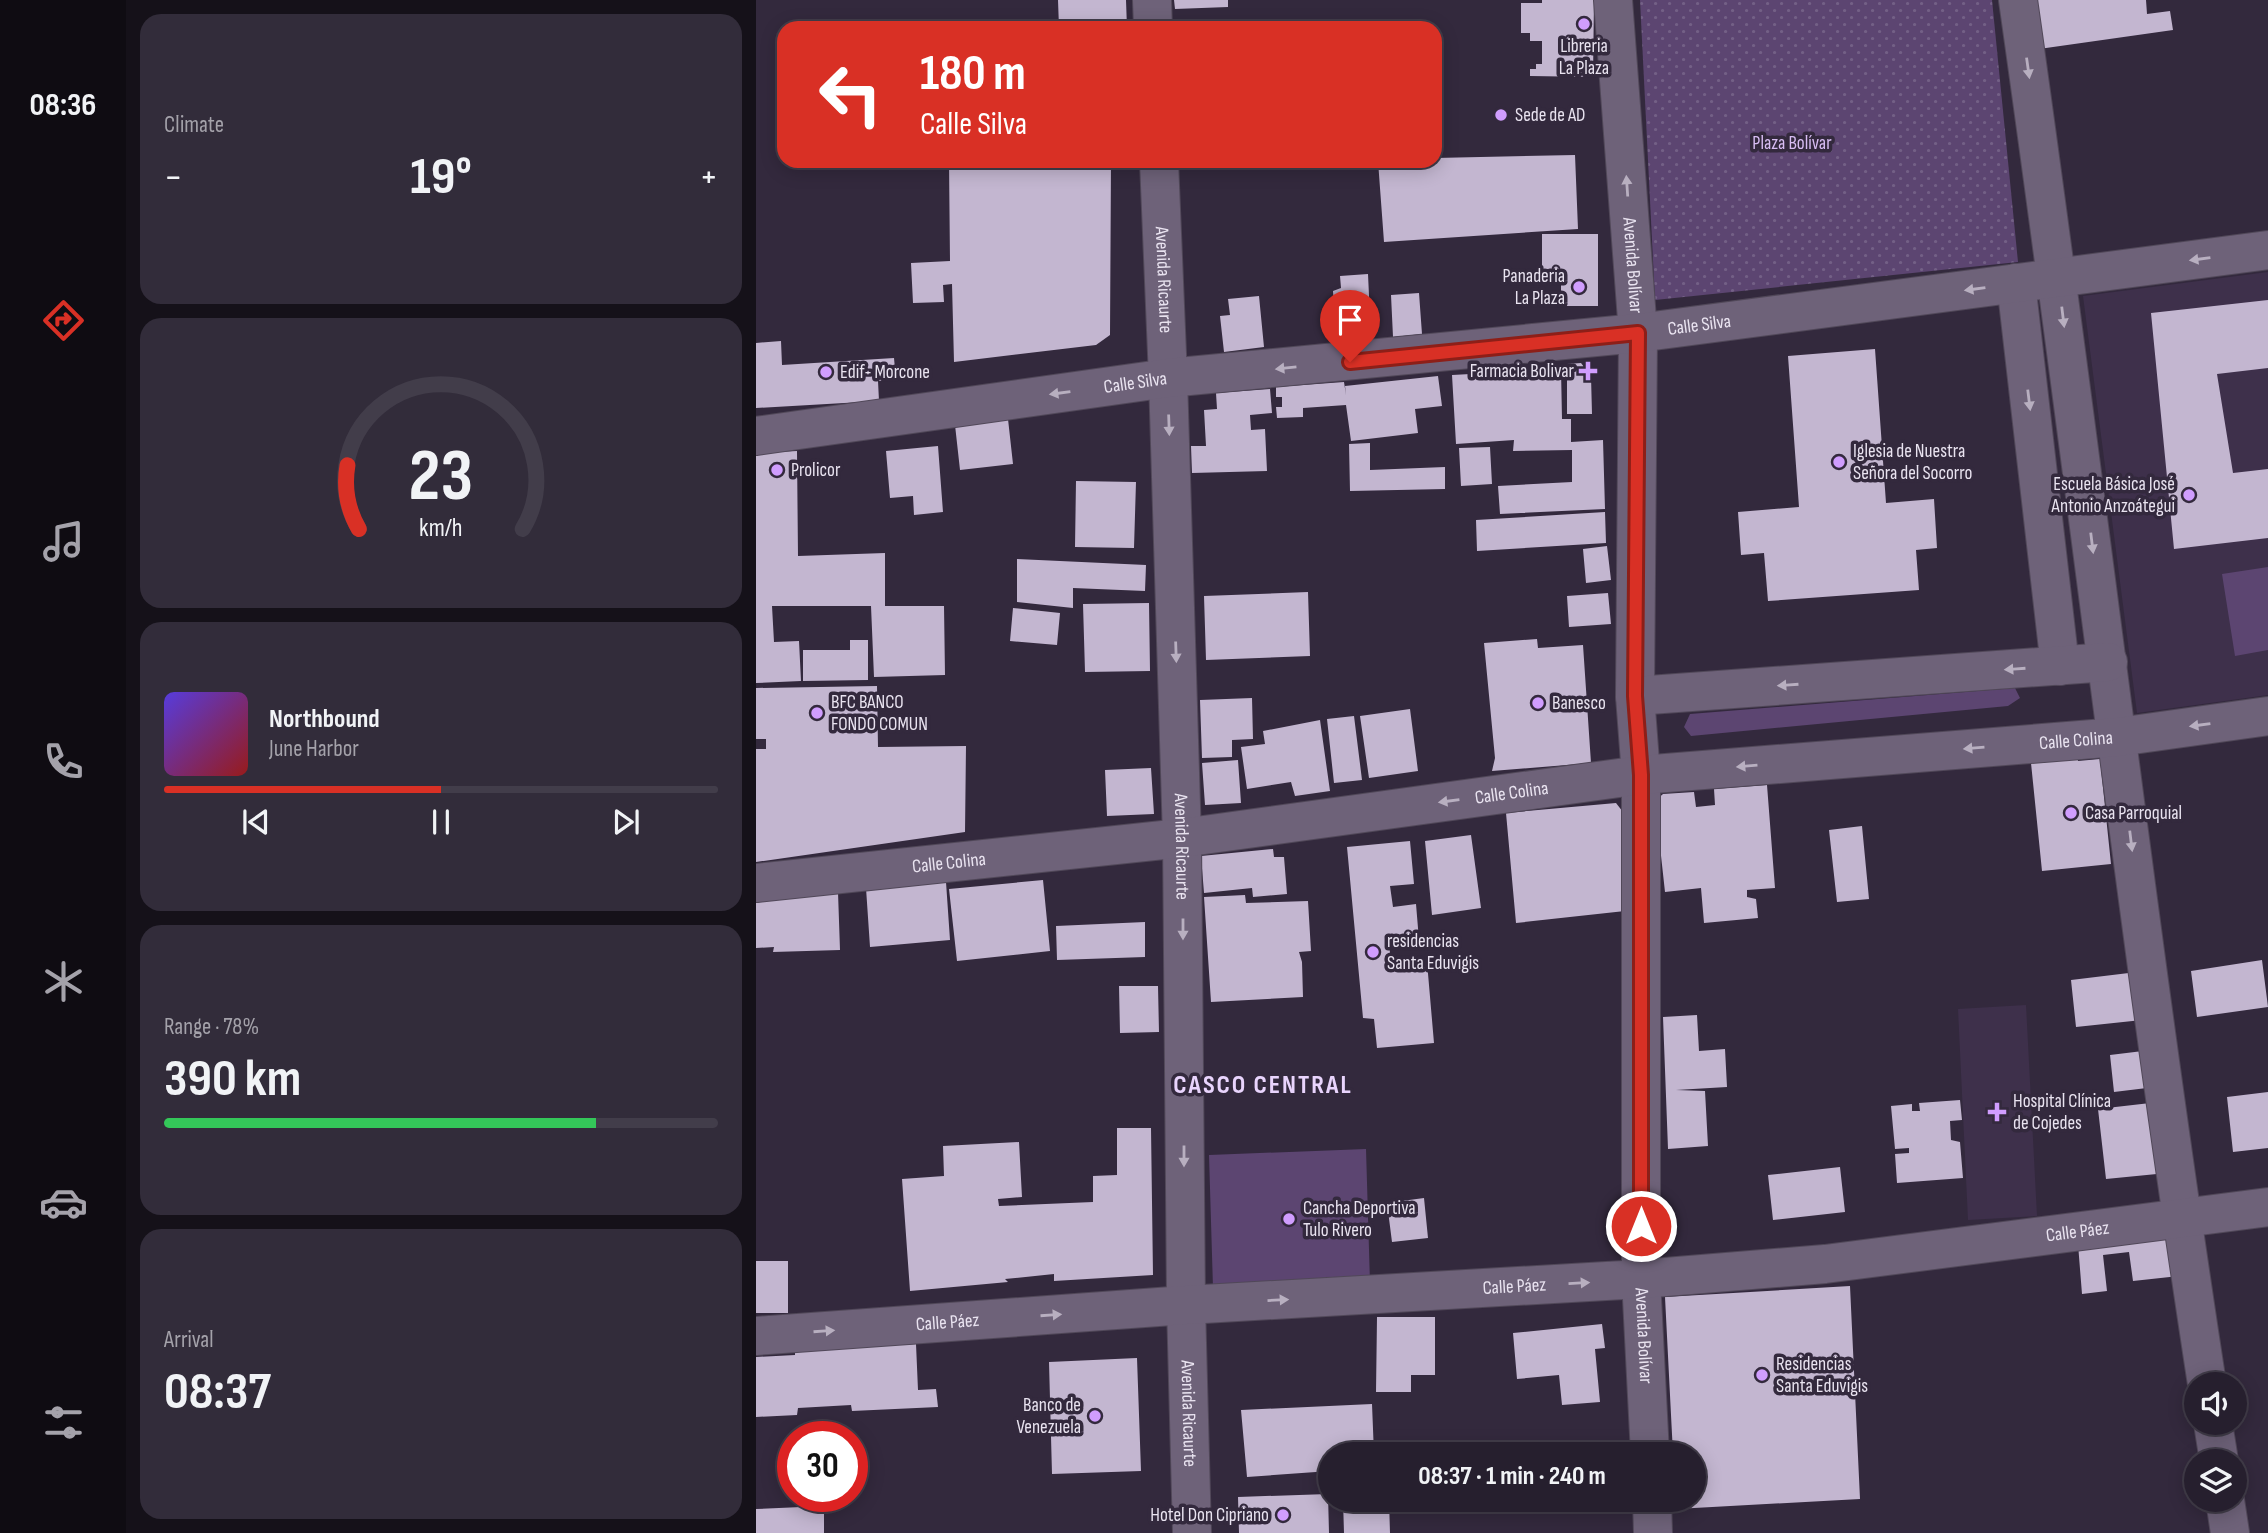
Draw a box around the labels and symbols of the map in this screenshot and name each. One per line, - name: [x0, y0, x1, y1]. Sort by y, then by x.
- marker: Libreria La Plaza: [1576, 16, 1592, 32]
- place label: Libreria La Plaza: [1559, 35, 1609, 80]
- one-way arrow: [2022, 57, 2033, 79]
- place label: Sede de AD: [1515, 104, 1585, 127]
- marker: Sede de AD: [1493, 107, 1509, 123]
- park label: Plaza Bolívar: [1752, 132, 1832, 155]
- one-way arrow: [1621, 175, 1632, 197]
- street label: Avenida Bolívar: [1618, 216, 1648, 315]
- street label: Avenida Ricaurte: [1150, 225, 1178, 334]
- one-way arrow: [2189, 254, 2211, 265]
- place label: Panaderia La Plaza: [1503, 265, 1565, 310]
- marker: Panaderia La Plaza: [1571, 279, 1587, 295]
- one-way arrow: [1964, 283, 1986, 294]
- pin: [1320, 290, 1380, 362]
- one-way arrow: [2057, 306, 2068, 328]
- street label: Calle Silva: [1666, 309, 1732, 340]
- place label: Farmacia Bolivar: [1470, 360, 1575, 383]
- place label: Edif- Morcone: [840, 361, 930, 384]
- one-way arrow: [1275, 363, 1297, 374]
- marker: Farmacia Bolivar: [1580, 363, 1596, 379]
- marker: Edif- Morcone: [818, 364, 834, 380]
- street label: Calle Silva: [1102, 367, 1168, 398]
- one-way arrow: [1049, 388, 1071, 399]
- one-way arrow: [2024, 389, 2035, 411]
- one-way arrow: [1164, 414, 1175, 436]
- place label: Iglesia de Nuestra Señora del Socorro: [1853, 440, 1972, 485]
- marker: Iglesia de Nuestra Señora del Socorro: [1831, 454, 1847, 470]
- place label: Prolicor: [791, 459, 841, 482]
- marker: Prolicor: [769, 462, 785, 478]
- place label: Escuela Básica José Antonio Anzoátegui: [2050, 473, 2175, 518]
- marker: Escuela Básica José Antonio Anzoátegui: [2181, 487, 2197, 503]
- one-way arrow: [2087, 532, 2098, 554]
- one-way arrow: [1171, 642, 1182, 664]
- one-way arrow: [2004, 664, 2026, 675]
- one-way arrow: [1777, 680, 1799, 691]
- place label: BFC BANCO FONDO COMUN: [831, 691, 928, 736]
- place label: Banesco: [1552, 692, 1606, 715]
- marker: Banesco: [1530, 695, 1546, 711]
- marker: BFC BANCO FONDO COMUN: [809, 705, 825, 721]
- one-way arrow: [2189, 720, 2211, 731]
- street label: Calle Colina: [2038, 726, 2114, 755]
- one-way arrow: [1963, 743, 1985, 754]
- one-way arrow: [1736, 761, 1758, 772]
- street label: Calle Colina: [1473, 776, 1550, 809]
- street label: Avenida Ricaurte: [1169, 792, 1194, 900]
- one-way arrow: [1437, 796, 1459, 807]
- place label: Casa Parroquial: [2085, 802, 2182, 825]
- marker: Casa Parroquial: [2063, 805, 2079, 821]
- one-way arrow: [2126, 830, 2137, 852]
- street label: Calle Colina: [911, 847, 987, 878]
- one-way arrow: [1177, 918, 1188, 940]
- place label: residencias Santa Eduvigis: [1387, 930, 1479, 975]
- marker: residencias Santa Eduvigis: [1365, 944, 1381, 960]
- district label: CASCO CENTRAL: [1173, 1070, 1353, 1101]
- place label: Hospital Clínica de Cojedes: [2013, 1090, 2111, 1135]
- marker: Hospital Clínica de Cojedes: [1987, 1102, 2007, 1122]
- one-way arrow: [1179, 1146, 1190, 1168]
- position arrow: [1604, 1189, 1678, 1263]
- place label: Cancha Deportiva Tulo Rivero: [1303, 1197, 1416, 1242]
- marker: Cancha Deportiva Tulo Rivero: [1281, 1211, 1297, 1227]
- street label: Calle Páez: [2044, 1216, 2111, 1247]
- street label: Calle Páez: [1482, 1273, 1547, 1300]
- one-way arrow: [1568, 1277, 1590, 1288]
- street label: Avenida Bolívar: [1630, 1286, 1658, 1385]
- one-way arrow: [1267, 1294, 1289, 1305]
- street label: Calle Páez: [915, 1308, 980, 1336]
- one-way arrow: [1040, 1309, 1062, 1320]
- one-way arrow: [813, 1325, 835, 1336]
- place label: Residencias Santa Eduvigis: [1776, 1353, 1868, 1398]
- street label: Avenida Ricaurte: [1176, 1359, 1202, 1467]
- marker: Residencias Santa Eduvigis: [1754, 1367, 1770, 1383]
- place label: Banco de Venezuela: [1016, 1394, 1081, 1439]
- marker: Banco de Venezuela: [1087, 1408, 1103, 1424]
- speed limit sign: 30: [777, 1421, 868, 1512]
- place label: Hotel Don Cipriano: [1150, 1504, 1269, 1527]
- marker: Hotel Don Cipriano: [1275, 1507, 1291, 1523]

